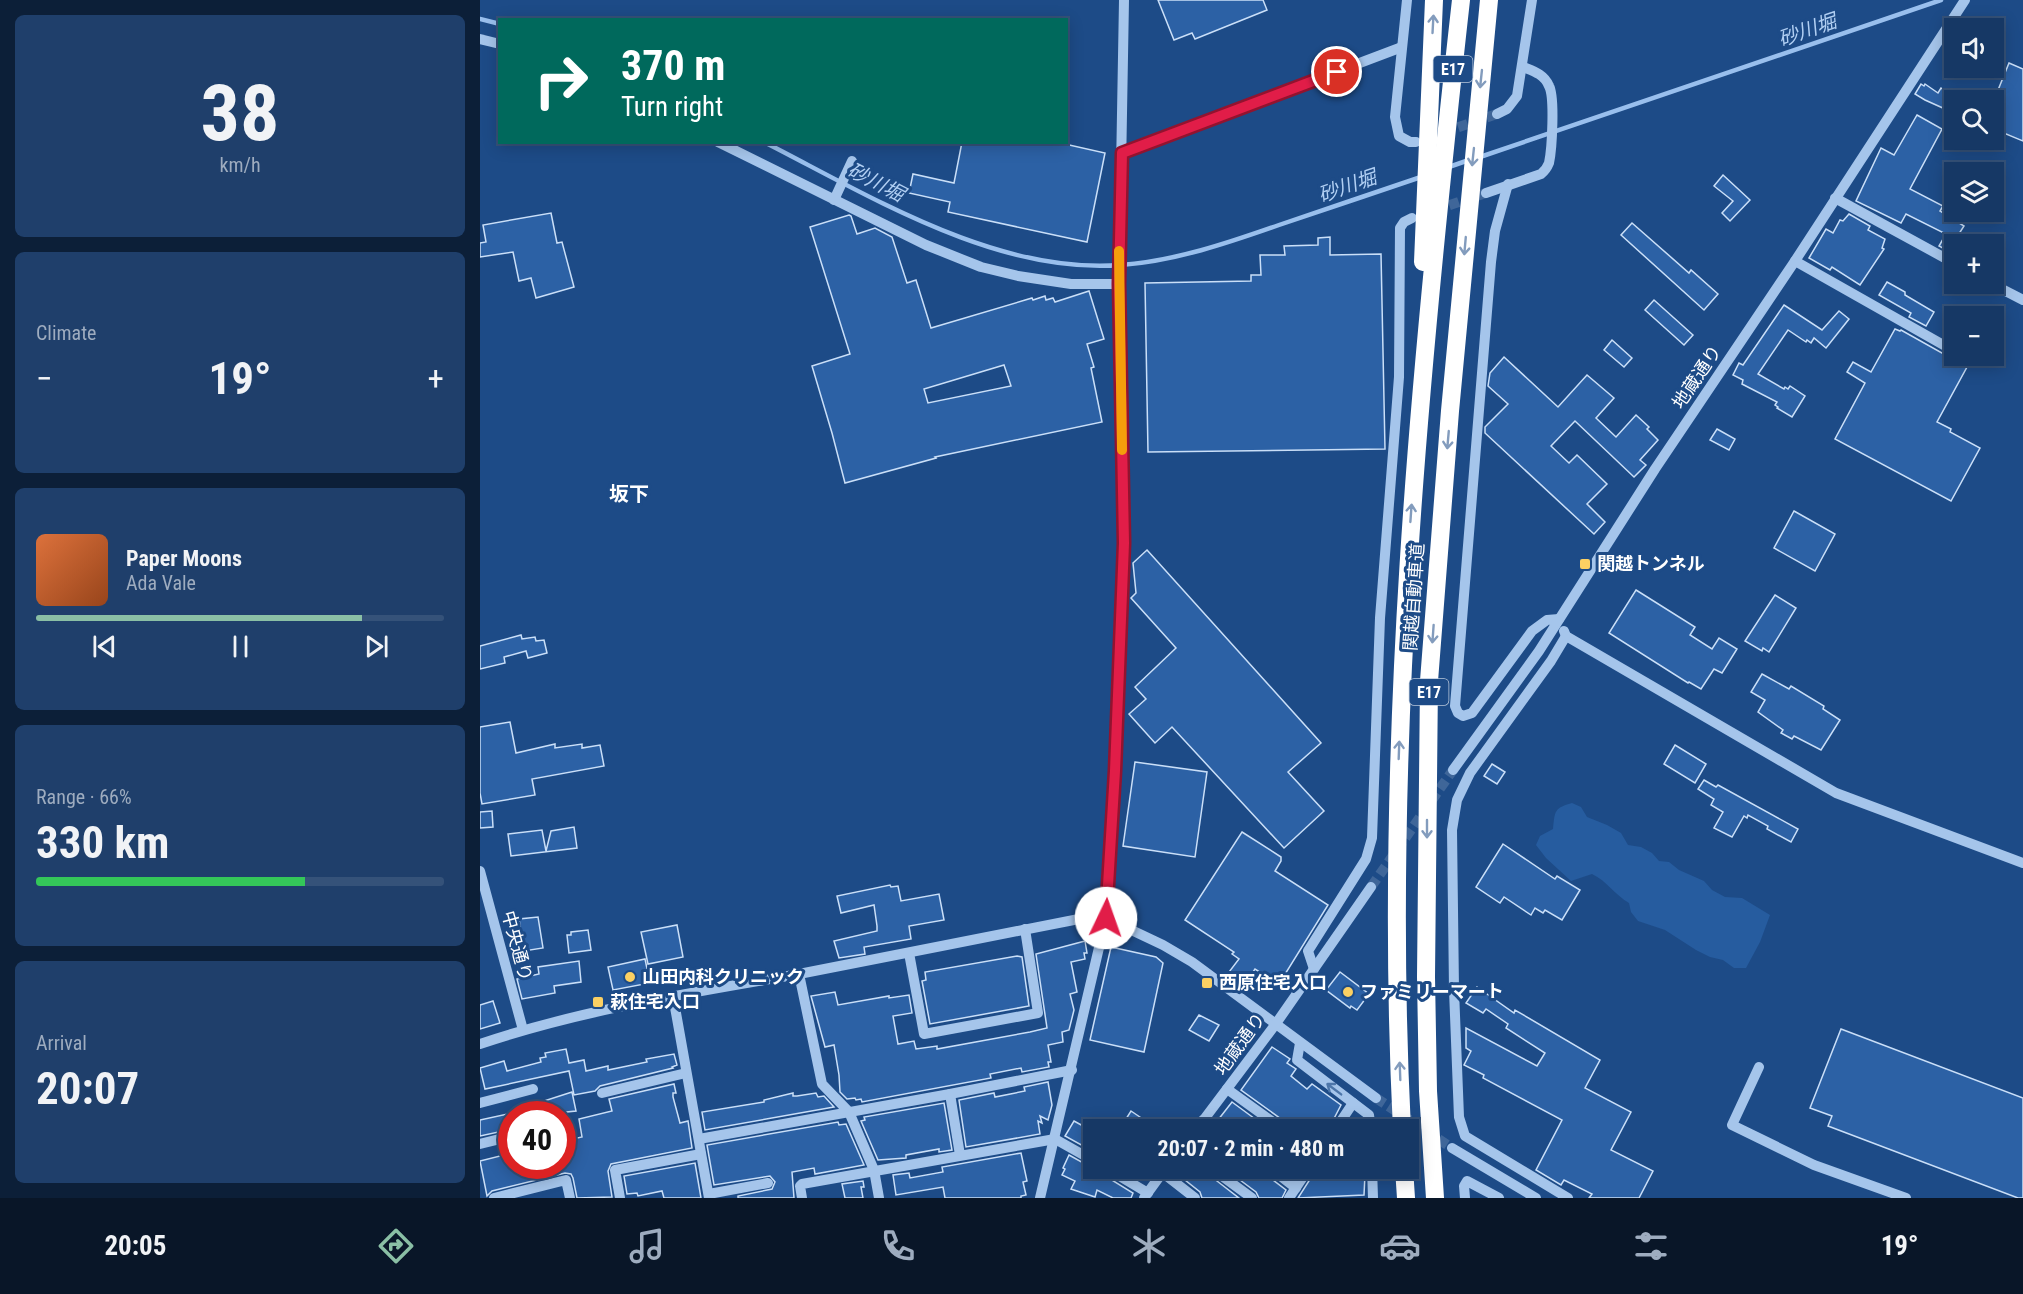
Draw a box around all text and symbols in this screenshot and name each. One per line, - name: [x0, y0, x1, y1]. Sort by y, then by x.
- water label: 砂川堀: [1775, 8, 1842, 51]
- one-way arrow: [1427, 14, 1438, 34]
- map controls: [1944, 18, 2004, 366]
- button: sound: [1944, 18, 2004, 78]
- text: 370 m: [621, 41, 726, 90]
- icon: right: [522, 42, 600, 120]
- pin: [1311, 46, 1362, 97]
- icon: arrive: [1320, 55, 1353, 88]
- road number: E17: [1434, 56, 1472, 82]
- text: 38: [201, 68, 279, 159]
- one-way arrow: [1475, 69, 1486, 88]
- button: search: [1944, 90, 2004, 150]
- text: Turn right: [621, 91, 723, 123]
- one-way arrow: [1467, 147, 1478, 166]
- text: km/h: [219, 153, 261, 177]
- water label: 砂川堀: [844, 158, 911, 208]
- button: layers: [1944, 162, 2004, 222]
- water label: 砂川堀: [1315, 164, 1382, 207]
- button: +: [1944, 234, 2004, 294]
- one-way arrow: [1459, 235, 1470, 255]
- button: −: [1944, 306, 2004, 366]
- text: Climate: [36, 321, 96, 345]
- street label: 地蔵通り: [1668, 341, 1725, 412]
- text: 19°: [209, 352, 272, 405]
- text: −: [36, 359, 53, 398]
- text: +: [428, 359, 444, 398]
- one-way arrow: [1442, 429, 1453, 449]
- district label: 坂下: [609, 482, 649, 506]
- one-way arrow: [1406, 504, 1417, 524]
- street label: 関越自動車道: [1399, 542, 1428, 652]
- text: Paper Moons: [126, 546, 242, 571]
- place label: 関越トンネル: [1597, 553, 1705, 574]
- marker: 関越トンネル: [1578, 557, 1592, 571]
- text: Ada Vale: [126, 571, 196, 595]
- one-way arrow: [1427, 624, 1438, 644]
- icon: previous: [88, 630, 121, 663]
- icon: pause: [224, 630, 257, 663]
- icon: next: [360, 630, 393, 663]
- road number: E17: [1410, 679, 1448, 705]
- one-way arrow: [1394, 741, 1405, 761]
- text: Range · 66%: [36, 785, 132, 809]
- text: 330 km: [36, 816, 169, 869]
- one-way arrow: [1421, 819, 1432, 839]
- position arrow: [1074, 886, 1138, 950]
- street label: 中央通り: [498, 908, 537, 983]
- place label: 山田内科クリニック: [642, 966, 804, 987]
- marker: 山田内科クリニック: [623, 970, 637, 984]
- place label: 西原住宅入口: [1219, 972, 1327, 993]
- marker: 西原住宅入口: [1200, 976, 1214, 990]
- place label: ファミリーマート: [1360, 981, 1504, 1002]
- marker: ファミリーマート: [1341, 985, 1355, 999]
- place label: 萩住宅入口: [610, 991, 700, 1012]
- marker: 萩住宅入口: [591, 995, 605, 1009]
- street label: 地蔵通り: [1210, 1008, 1269, 1079]
- text: Arrival: [36, 1031, 87, 1055]
- text: 20:07: [36, 1062, 139, 1115]
- one-way arrow: [1394, 1062, 1405, 1082]
- one-way arrow: [1327, 1082, 1343, 1095]
- speed limit sign: 40: [498, 1101, 576, 1179]
- text: 20:07 · 2 min · 480 m: [1158, 1136, 1344, 1161]
- icon: directions: [375, 1225, 417, 1267]
- icon: music: [626, 1225, 668, 1267]
- icon: phone: [877, 1225, 919, 1267]
- icon: climate: [1128, 1225, 1170, 1267]
- icon: car: [1379, 1225, 1421, 1267]
- icon: filters: [1630, 1225, 1672, 1267]
- text: 20:05: [104, 1230, 166, 1262]
- text: 19°: [1881, 1230, 1918, 1262]

